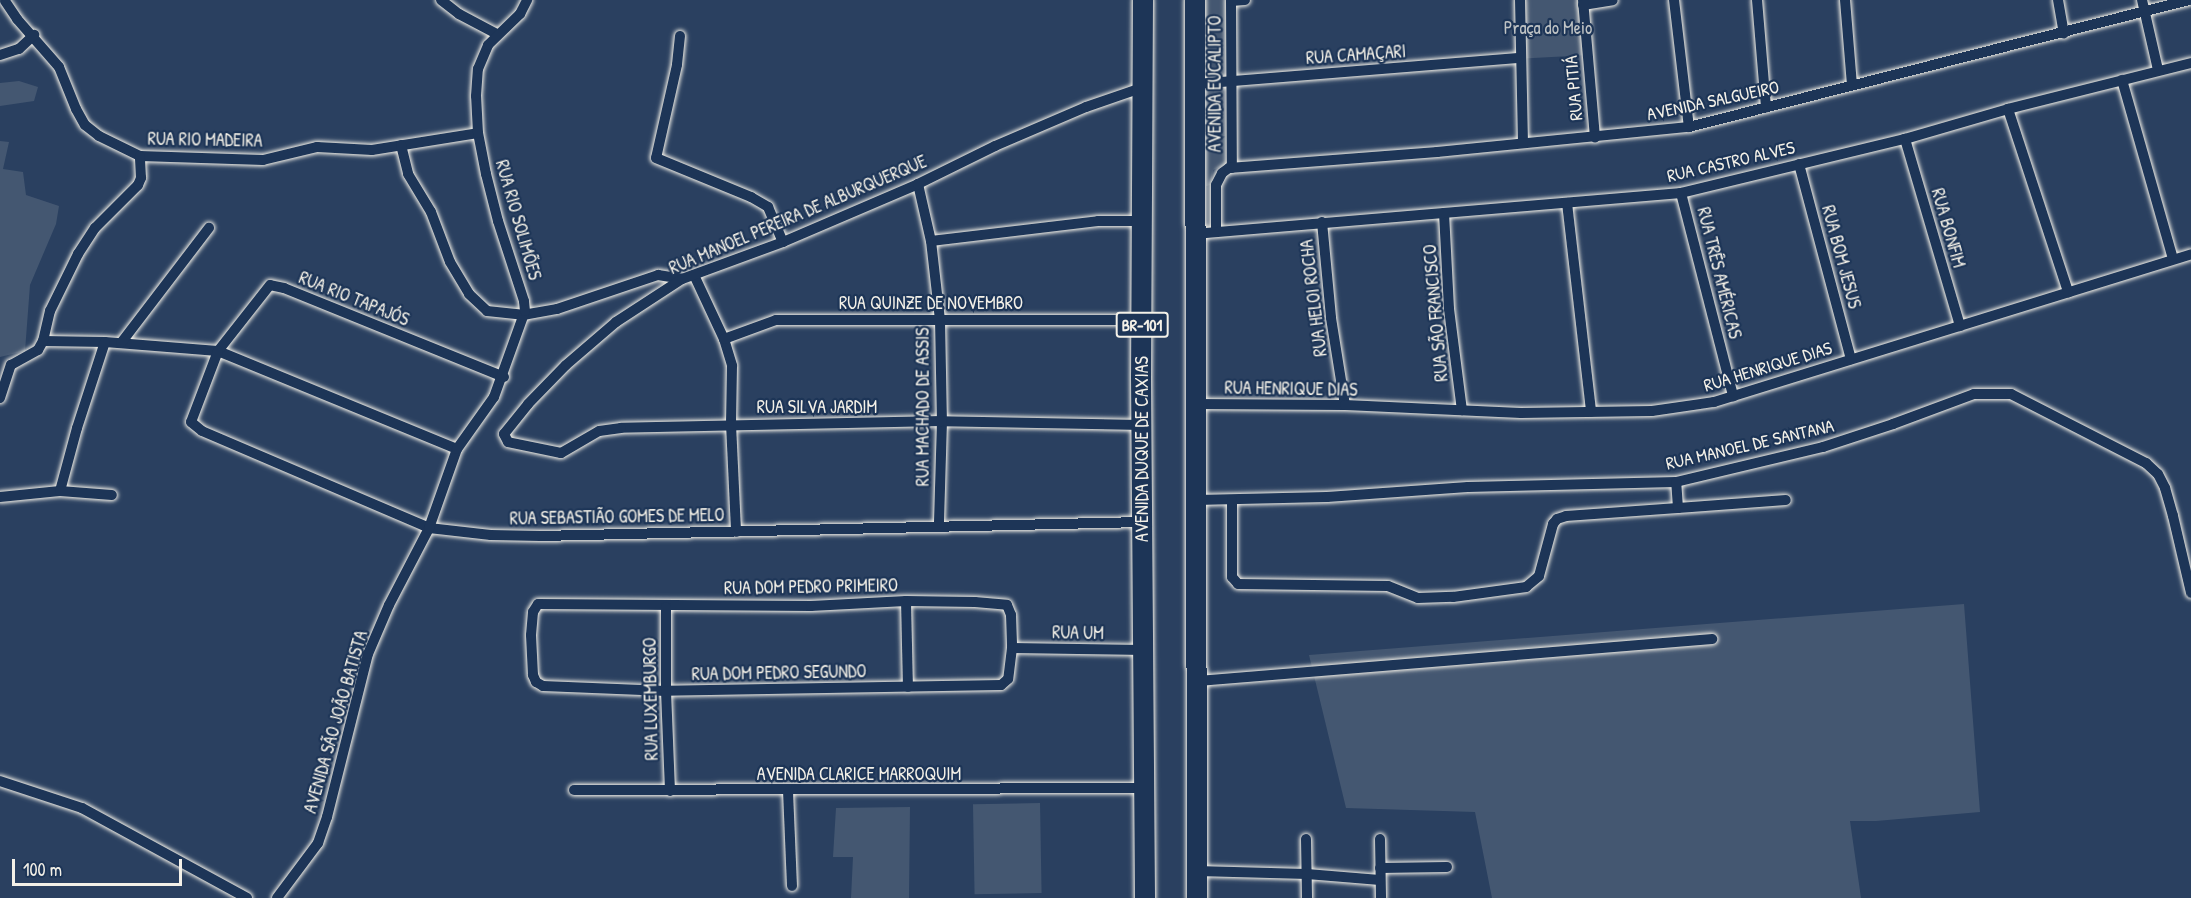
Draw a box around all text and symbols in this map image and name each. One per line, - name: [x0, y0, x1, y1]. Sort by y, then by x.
- street label: AVENIDA EUCALIPTO: [1204, 16, 1226, 152]
- park label: Praça do Meio: [1504, 17, 1592, 39]
- street label: RUA CAMAÇARI: [1305, 41, 1407, 69]
- street label: RUA PITIÁ: [1560, 55, 1588, 121]
- street label: AVENIDA SALGUEIRO: [1645, 76, 1781, 126]
- street label: RUA RIO MADEIRA: [147, 128, 263, 152]
- street label: RUA CASTRO ALVES: [1665, 137, 1797, 187]
- street label: RUA MANOEL PEREIRA DE ALBURQUERQUE: [666, 151, 930, 279]
- street label: RUA RIO SOLIMÕES: [491, 158, 545, 282]
- street label: RUA BONFIM: [1926, 186, 1970, 270]
- street label: RUA BOM JESUS: [1817, 203, 1865, 311]
- street label: RUA TRÊS AMÉRICAS: [1692, 205, 1746, 341]
- street label: RUA HELOI ROCHA: [1296, 238, 1332, 358]
- street label: RUA SÃO FRANCISCO: [1419, 243, 1453, 383]
- street label: RUA RIO TAPAJÓS: [296, 267, 412, 331]
- street label: RUA QUINZE DE NOVEMBRO: [839, 292, 1023, 314]
- road number: BR-101: [1115, 312, 1169, 338]
- street label: RUA MACHADO DE ASSIS: [912, 328, 934, 486]
- street label: RUA HENRIQUE DIAS: [1701, 337, 1835, 397]
- street label: AVENIDA DUQUE DE CAXIAS: [1131, 356, 1153, 542]
- street label: RUA HENRIQUE DIAS: [1224, 377, 1358, 401]
- street label: RUA SILVA JARDIM: [757, 396, 877, 418]
- street label: RUA MANOEL DE SANTANA: [1664, 415, 1836, 475]
- street label: RUA SEBASTIÃO GOMES DE MELO: [509, 504, 725, 530]
- street label: RUA DOM PEDRO PRIMEIRO: [724, 575, 898, 599]
- street label: RUA UM: [1052, 622, 1104, 644]
- street label: AVENIDA SÃO JOÃO BATISTA: [300, 628, 372, 816]
- street label: RUA LUXEMBURGO: [639, 637, 663, 761]
- street label: RUA DOM PEDRO SEGUNDO: [691, 661, 867, 685]
- street label: AVENIDA CLARICE MARROQUIM: [757, 763, 961, 785]
- scale bar: [15, 847, 184, 885]
- text: 100 m: [23, 857, 62, 882]

